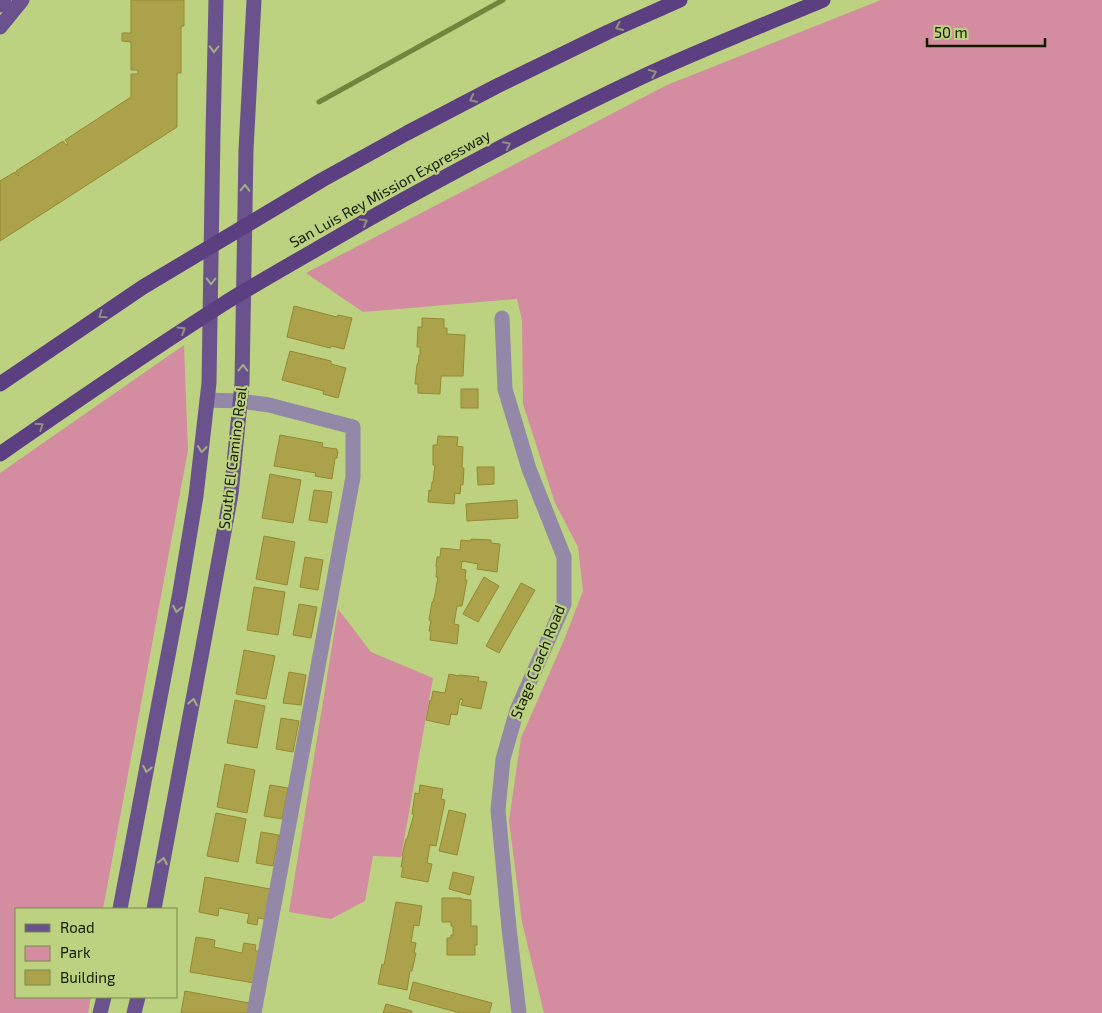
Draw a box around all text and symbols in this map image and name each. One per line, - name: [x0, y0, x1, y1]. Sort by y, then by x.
- scale bar: [927, 15, 1044, 47]
- one-way arrow: [615, 21, 624, 32]
- text: 50 m: [934, 23, 968, 41]
- one-way arrow: [209, 45, 219, 53]
- one-way arrow: [648, 68, 657, 79]
- one-way arrow: [470, 93, 479, 103]
- street label: San Luis Rey Mission Expressway: [286, 125, 493, 251]
- one-way arrow: [502, 141, 511, 151]
- one-way arrow: [240, 184, 250, 192]
- one-way arrow: [359, 219, 368, 229]
- one-way arrow: [205, 277, 216, 285]
- one-way arrow: [99, 309, 108, 318]
- one-way arrow: [177, 327, 186, 337]
- one-way arrow: [238, 364, 248, 372]
- street label: South El Camino Real: [214, 385, 250, 530]
- one-way arrow: [34, 423, 44, 432]
- one-way arrow: [197, 445, 208, 453]
- street label: Stage Coach Road: [506, 602, 568, 721]
- one-way arrow: [172, 605, 183, 614]
- one-way arrow: [187, 697, 198, 706]
- one-way arrow: [142, 765, 152, 773]
- one-way arrow: [157, 857, 168, 866]
- legend: [15, 908, 178, 998]
- text: Road: [60, 918, 95, 936]
- text: Park: [60, 943, 91, 961]
- text: Building: [60, 968, 116, 986]

